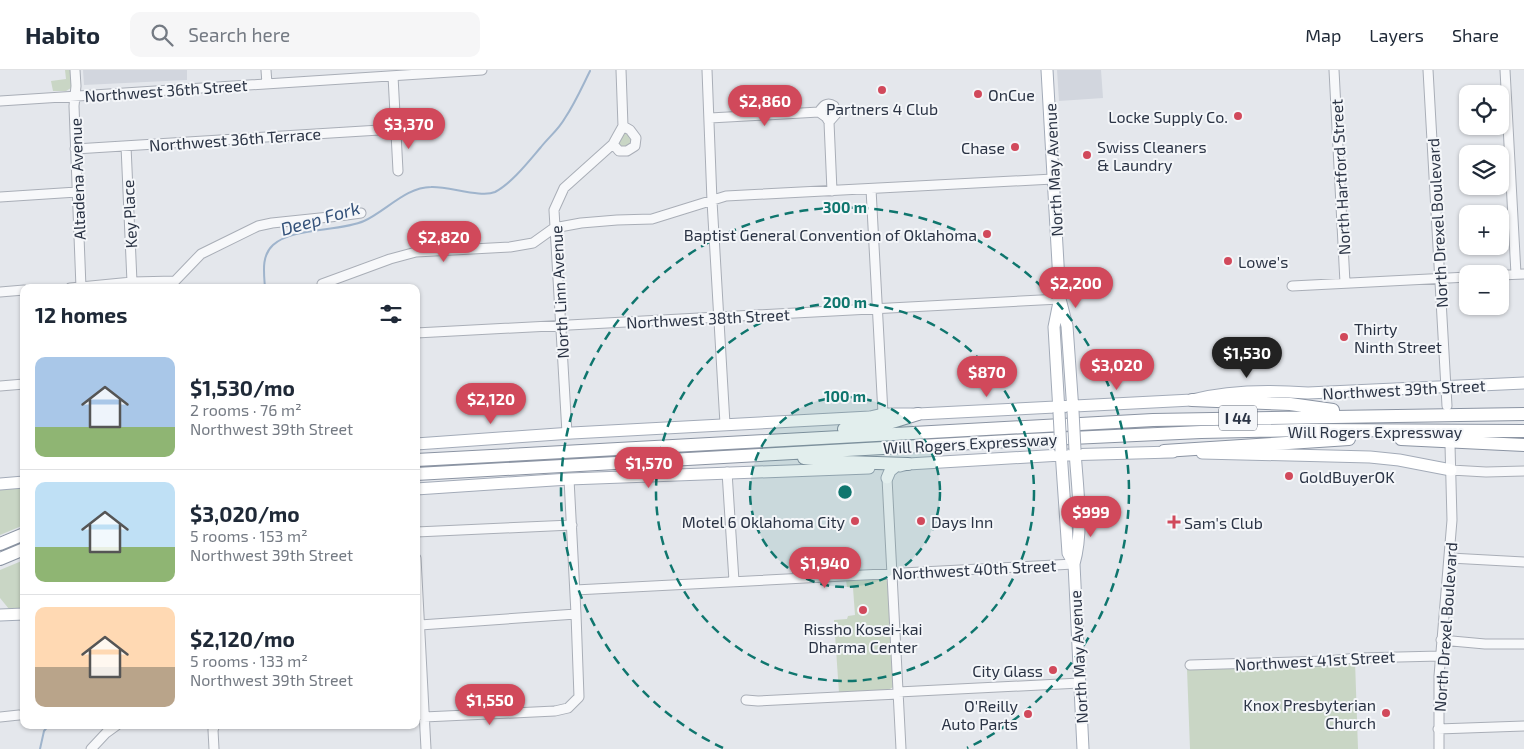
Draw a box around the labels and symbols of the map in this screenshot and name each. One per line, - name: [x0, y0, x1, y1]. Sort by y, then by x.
- street label: Northwest 36th Street: [84, 75, 248, 105]
- marker: Partners 4 Club: [876, 84, 888, 96]
- pin: $2,860: [724, 85, 806, 127]
- place label: OnCue: [988, 85, 1035, 104]
- marker: OnCue: [972, 88, 984, 100]
- street label: North Hartford Street: [1326, 98, 1354, 256]
- place label: Partners 4 Club: [826, 99, 938, 118]
- street label: North May Avenue: [1040, 103, 1066, 237]
- place label: Locke Supply Co.: [1108, 107, 1228, 126]
- pin: $3,370: [368, 108, 450, 150]
- marker: Locke Supply Co.: [1232, 110, 1244, 122]
- street label: Altadena Avenue: [65, 118, 89, 240]
- street label: Northwest 36th Terrace: [148, 124, 322, 154]
- place label: Swiss Cleaners & Laundry: [1097, 137, 1207, 174]
- place label: Chase: [961, 138, 1005, 157]
- street label: North Drexel Boulevard: [1423, 138, 1451, 308]
- marker: Chase: [1009, 141, 1021, 153]
- marker: Swiss Cleaners & Laundry: [1081, 149, 1093, 161]
- street label: Key Place: [118, 179, 140, 249]
- water label: Deep Fork: [278, 196, 362, 240]
- text: 300 m: [823, 198, 867, 216]
- pin: $2,820: [403, 220, 485, 263]
- street label: North Linn Avenue: [546, 225, 572, 359]
- place label: Baptist General Convention of Oklahoma: [684, 225, 977, 244]
- marker: Baptist General Convention of Oklahoma: [981, 228, 993, 240]
- place label: Lowe's: [1238, 252, 1288, 271]
- marker: Lowe's: [1222, 255, 1234, 267]
- pin: $2,200: [1035, 266, 1117, 309]
- text: 200 m: [823, 293, 867, 311]
- street label: Northwest 38th Street: [626, 304, 790, 332]
- place label: Thirty Ninth Street: [1354, 319, 1442, 356]
- marker: Thirty Ninth Street: [1338, 331, 1350, 343]
- pin: $1,530: [1206, 336, 1288, 379]
- pin: $3,020: [1076, 348, 1158, 391]
- pin: $870: [957, 356, 1017, 398]
- street label: Northwest 39th Street: [1322, 375, 1486, 403]
- pin: $2,120: [450, 382, 532, 425]
- text: 100 m: [824, 387, 866, 405]
- road number: I 44: [1219, 406, 1257, 430]
- street label: Will Rogers Expressway: [1288, 422, 1463, 441]
- street label: Will Rogers Expressway: [882, 429, 1058, 457]
- pin: $1,570: [608, 446, 690, 489]
- place label: GoldBuyerOK: [1299, 467, 1395, 486]
- marker: GoldBuyerOK: [1283, 470, 1295, 482]
- centre of rings: [836, 483, 854, 501]
- pin: $999: [1061, 496, 1121, 538]
- place label: Motel 6 Oklahoma City: [682, 512, 846, 531]
- place label: Days Inn: [931, 512, 993, 531]
- place label: Sam's Club: [1184, 513, 1263, 532]
- marker: Motel 6 Oklahoma City: [849, 515, 861, 527]
- marker: Days Inn: [915, 515, 927, 527]
- marker: Sam's Club: [1168, 516, 1180, 528]
- street label: North Drexel Boulevard: [1430, 542, 1460, 712]
- pin: $1,940: [784, 546, 866, 589]
- street label: Northwest 40th Street: [891, 555, 1057, 583]
- street label: North May Avenue: [1065, 590, 1091, 724]
- marker: Rissho Kosei-kai Dharma Center: [857, 604, 869, 616]
- place label: Rissho Kosei-kai Dharma Center: [803, 619, 923, 656]
- street label: Northwest 41st Street: [1235, 646, 1395, 674]
- place label: City Glass: [972, 661, 1043, 680]
- marker: City Glass: [1047, 664, 1059, 676]
- pin: $1,550: [449, 684, 531, 726]
- place label: Knox Presbyterian Church: [1243, 695, 1376, 732]
- place label: O'Reilly Auto Parts: [941, 696, 1019, 733]
- marker: Knox Presbyterian Church: [1380, 707, 1392, 719]
- marker: O'Reilly Auto Parts: [1022, 708, 1034, 720]

